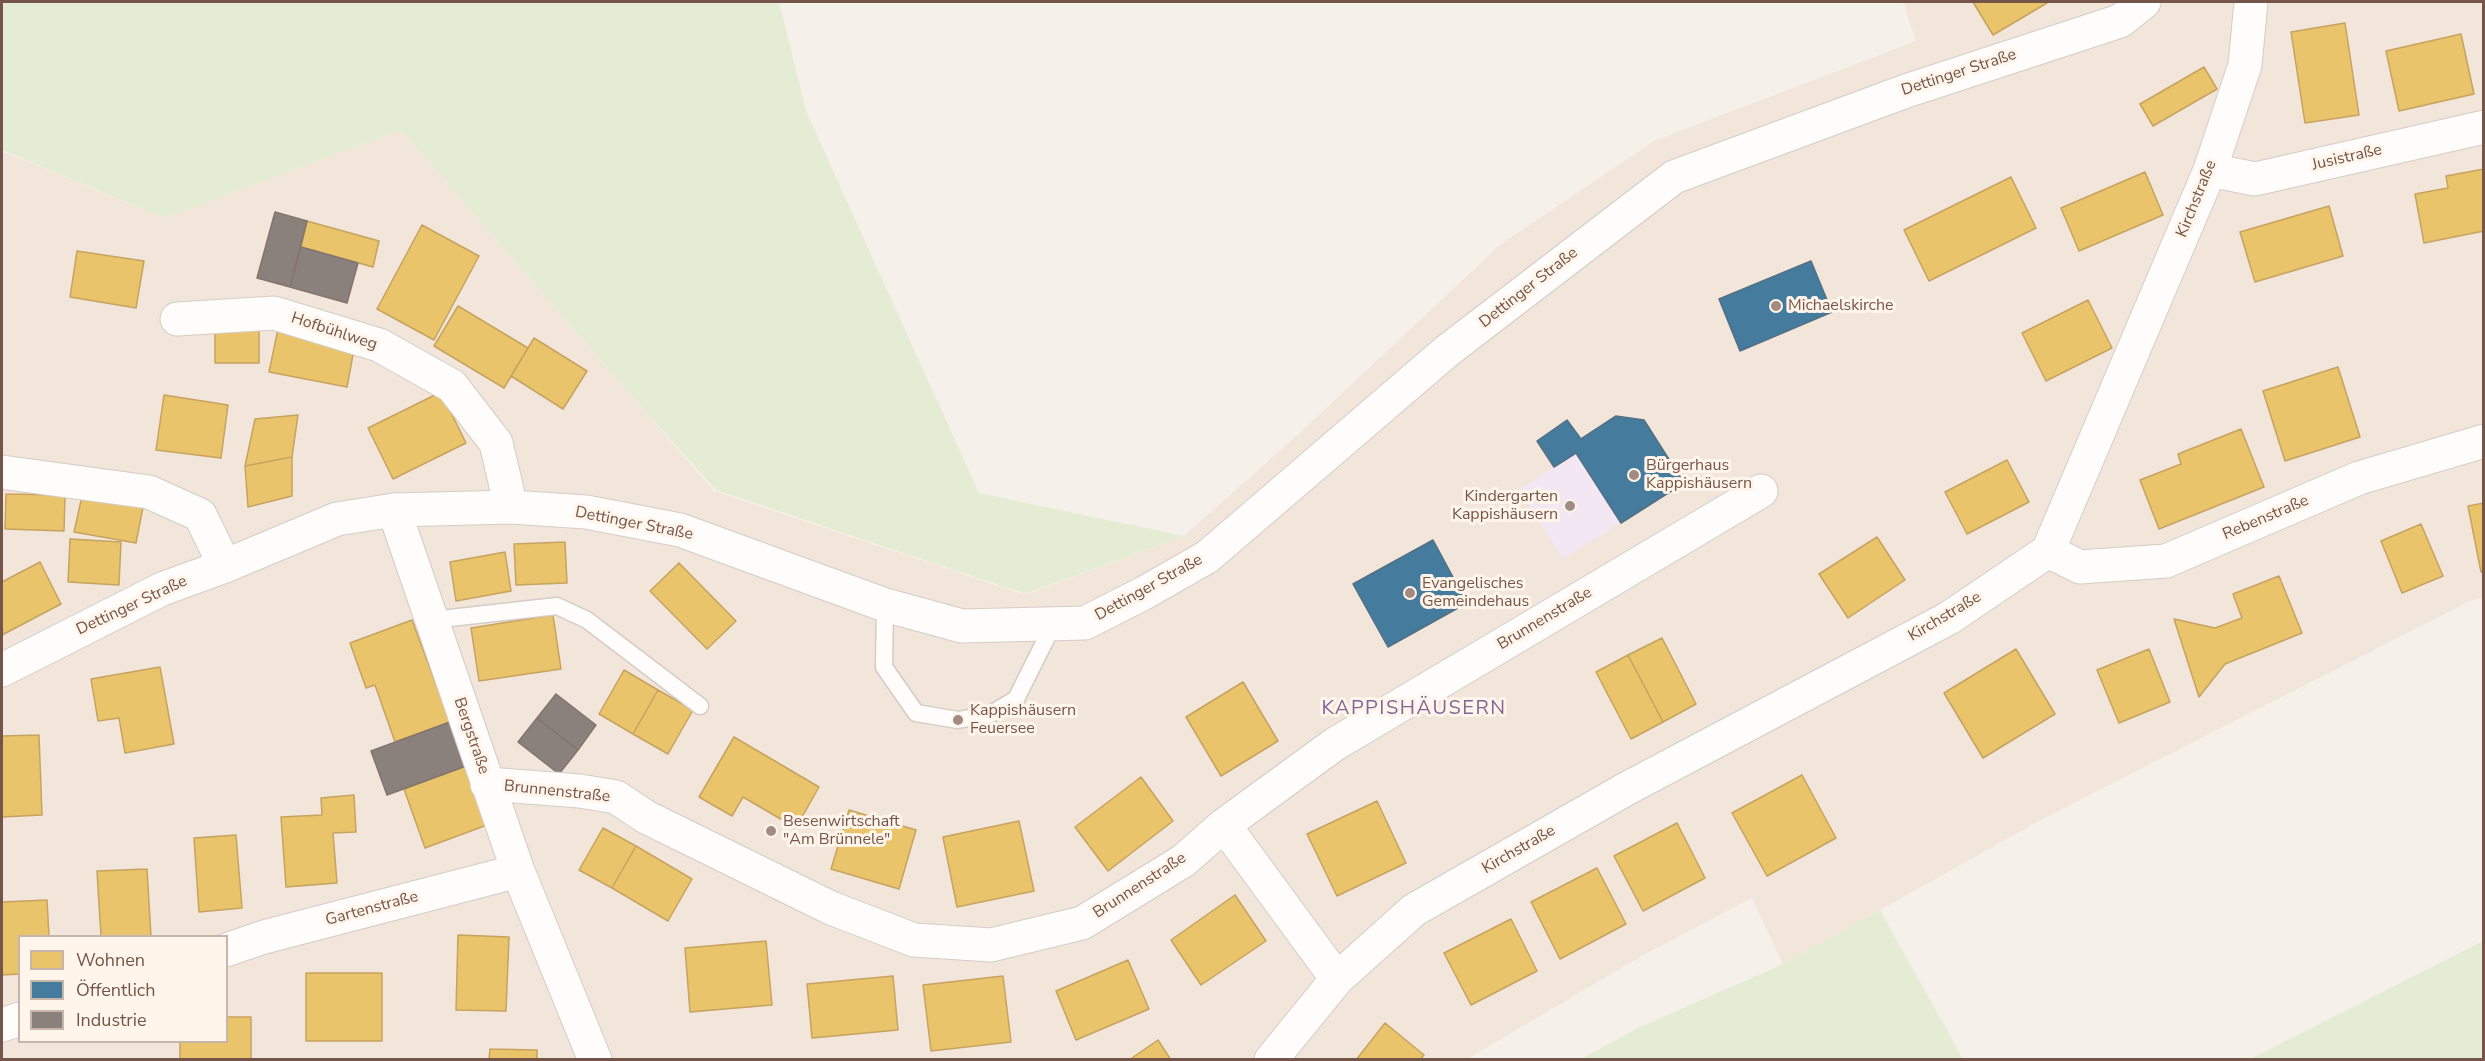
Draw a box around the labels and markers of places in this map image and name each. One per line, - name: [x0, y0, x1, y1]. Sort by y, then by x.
- place label: Michaelskirche: [1788, 296, 1894, 316]
- marker: Michaelskirche: [1769, 299, 1783, 313]
- place label: Bürgerhaus Kappishäusern: [1646, 456, 1752, 494]
- marker: Bürgerhaus Kappishäusern: [1627, 468, 1641, 482]
- place label: Kindergarten Kappishäusern: [1452, 487, 1558, 525]
- marker: Kindergarten Kappishäusern: [1563, 499, 1577, 513]
- place label: Evangelisches Gemeindehaus: [1422, 574, 1529, 612]
- marker: Evangelisches Gemeindehaus: [1403, 586, 1417, 600]
- place label: Kappishäusern Feuersee: [970, 701, 1076, 739]
- marker: Kappishäusern Feuersee: [951, 713, 965, 727]
- place label: Besenwirtschaft "Am Brünnele": [783, 812, 900, 850]
- marker: Besenwirtschaft "Am Brünnele": [764, 824, 778, 838]

